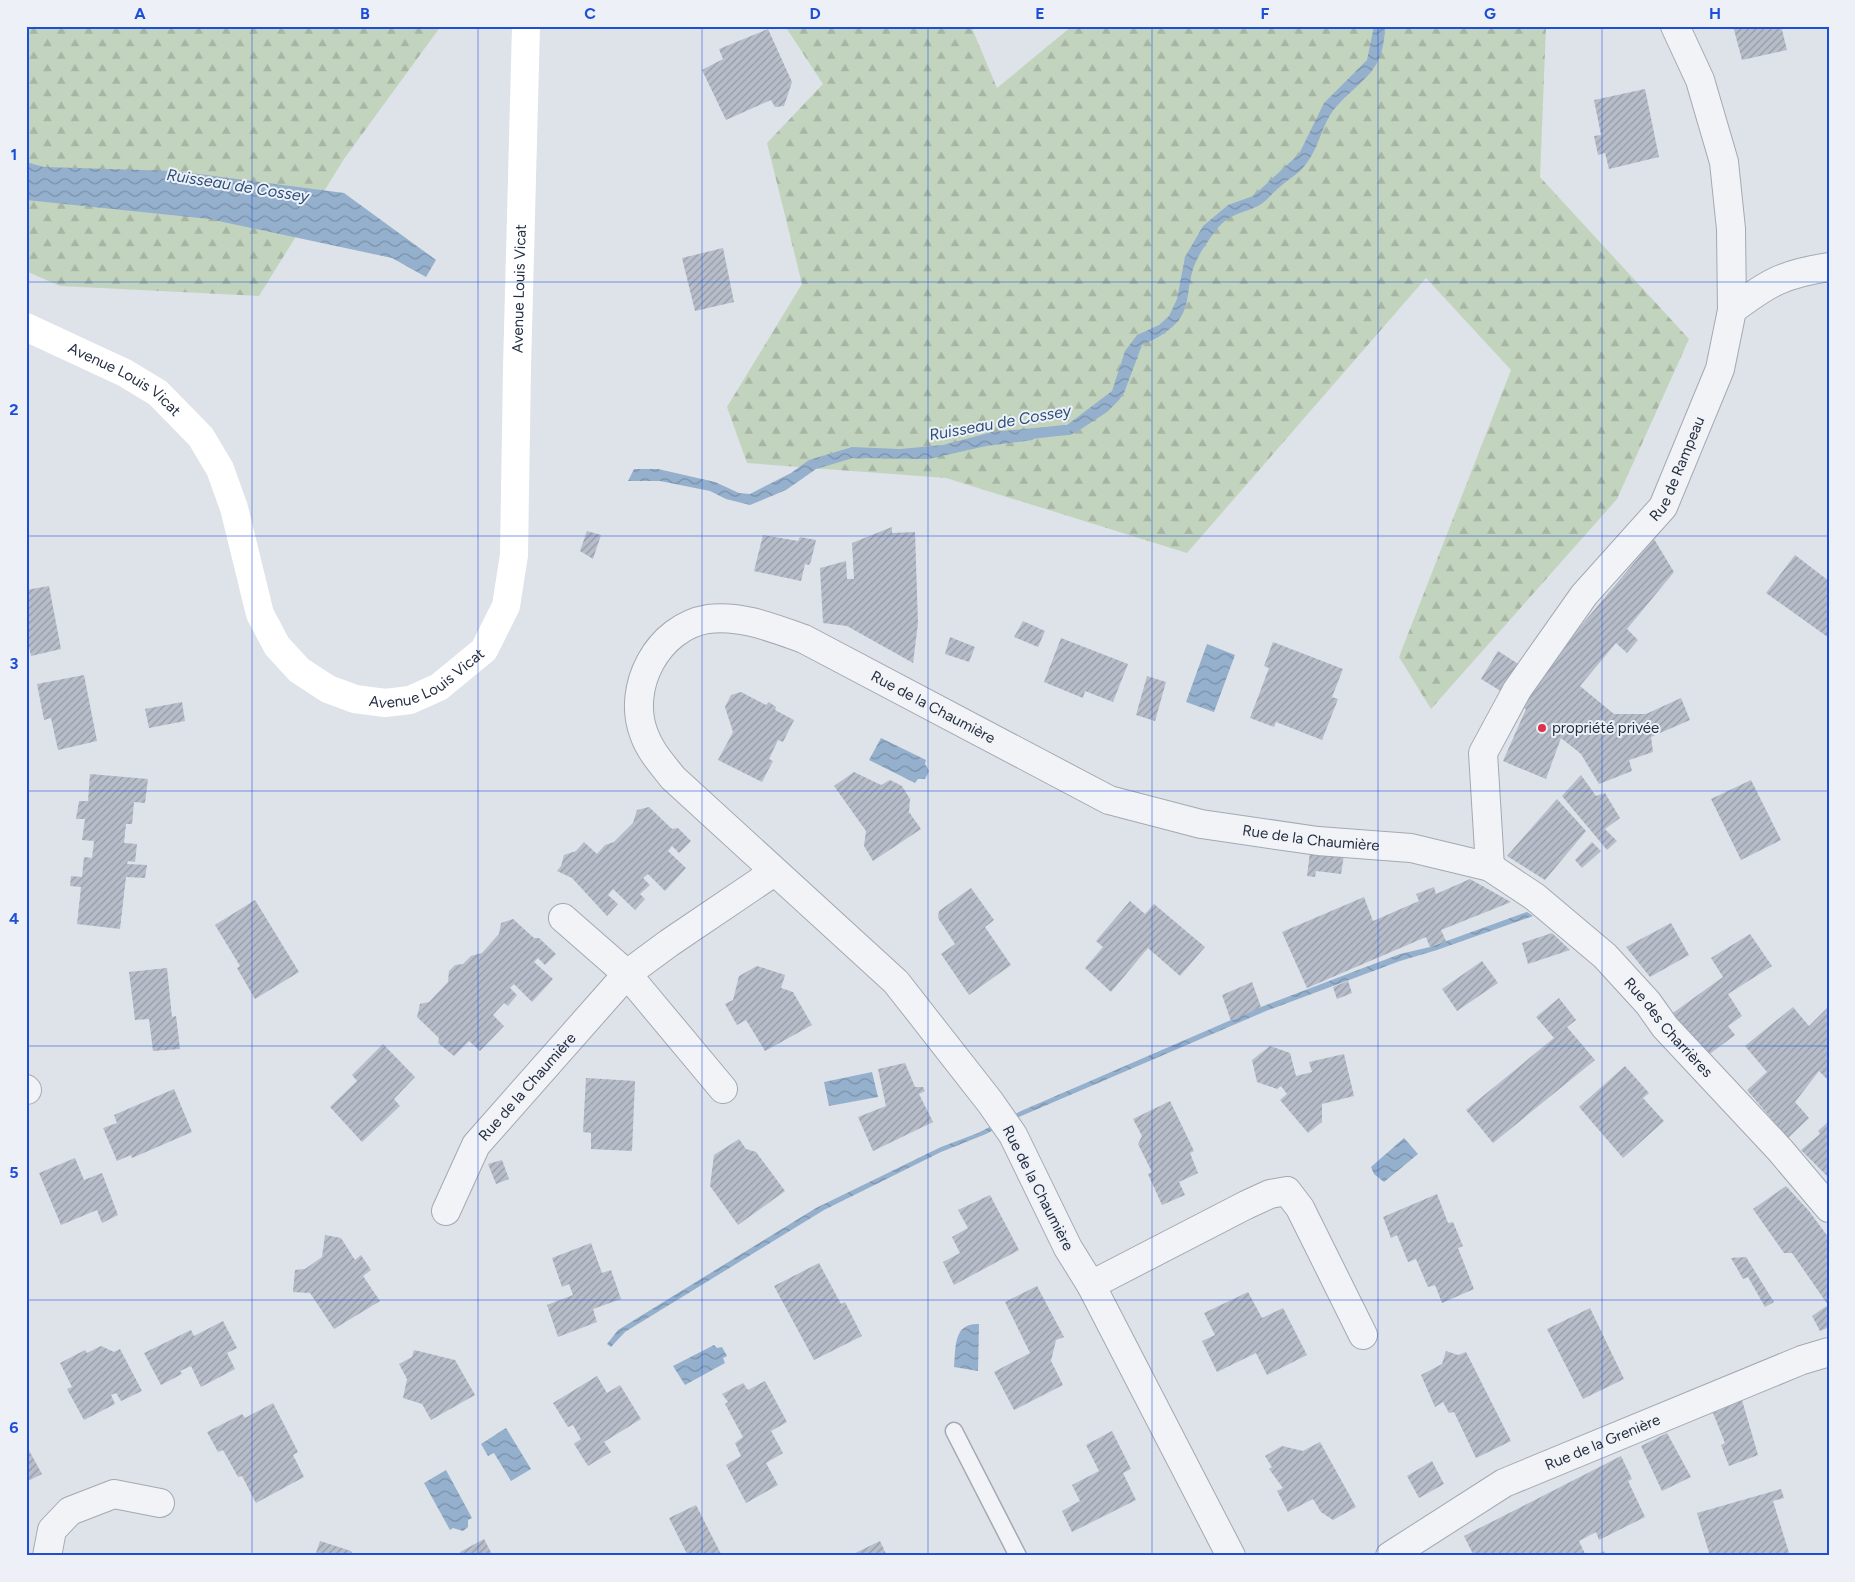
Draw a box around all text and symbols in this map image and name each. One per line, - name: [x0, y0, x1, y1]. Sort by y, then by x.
- text: A: [134, 4, 146, 23]
- text: B: [360, 4, 370, 23]
- text: C: [584, 4, 596, 23]
- text: D: [809, 4, 821, 23]
- text: E: [1035, 4, 1045, 23]
- text: F: [1261, 4, 1270, 23]
- text: G: [1484, 4, 1496, 23]
- text: H: [1709, 4, 1721, 23]
- text: 1: [11, 145, 17, 164]
- water label: Ruisseau de Cossey: [165, 165, 311, 206]
- street label: Avenue Louis Vicat: [508, 224, 530, 353]
- street label: Avenue Louis Vicat: [65, 339, 185, 420]
- text: 2: [9, 400, 19, 419]
- water label: Ruisseau de Cossey: [928, 401, 1073, 444]
- street label: Rue de Rampeau: [1646, 414, 1708, 525]
- street label: Avenue Louis Vicat: [368, 644, 488, 712]
- text: 3: [10, 654, 19, 673]
- street label: Rue de la Chaumière: [868, 667, 998, 747]
- place label: propriété privée: [1552, 719, 1659, 737]
- marker: propriété privée: [1536, 722, 1548, 734]
- street label: Rue de la Chaumière: [1241, 821, 1380, 855]
- text: 4: [9, 909, 19, 928]
- street label: Rue des Charrières: [1620, 974, 1716, 1081]
- street label: Rue de la Chaumière: [475, 1029, 580, 1145]
- street label: Rue de la Chaumière: [999, 1122, 1077, 1254]
- text: 5: [9, 1163, 19, 1182]
- street label: Rue de la Grenière: [1542, 1411, 1663, 1474]
- text: 6: [9, 1418, 19, 1437]

